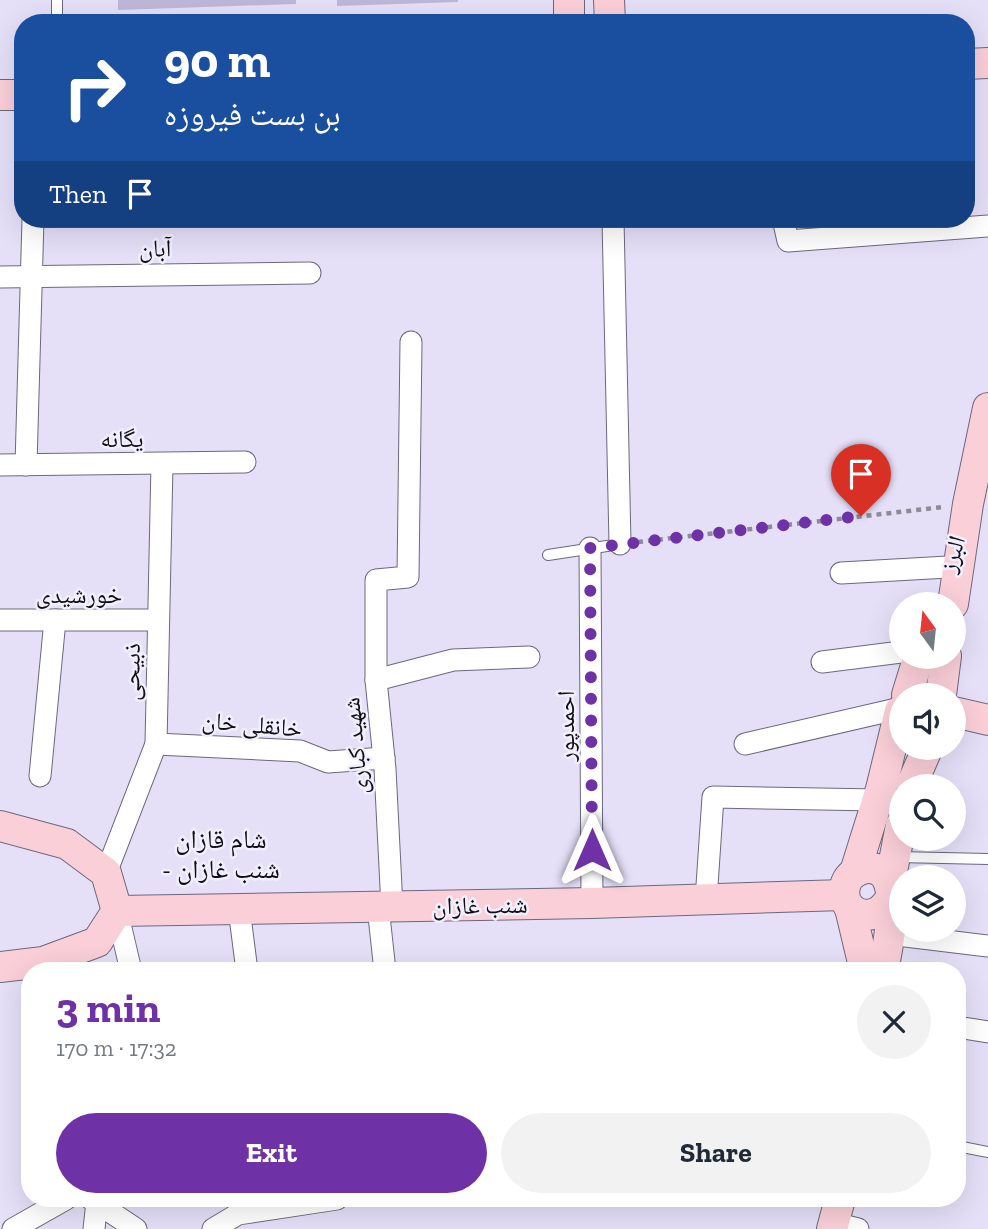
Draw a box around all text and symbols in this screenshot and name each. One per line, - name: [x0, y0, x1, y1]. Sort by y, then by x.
- text: 90 m: [164, 31, 271, 90]
- icon: right: [49, 42, 140, 133]
- text: بن بست فیروزه: [164, 95, 340, 133]
- icon: arrive: [121, 175, 159, 213]
- text: Then: [49, 178, 107, 210]
- street label: آبان: [139, 233, 172, 263]
- street label: یگانه: [101, 424, 143, 453]
- pin: [831, 444, 891, 516]
- icon: arrive: [842, 455, 880, 493]
- street label: البرز: [932, 532, 971, 577]
- street label: خورشیدی: [36, 580, 122, 609]
- north arrow: [889, 592, 966, 668]
- map controls: [889, 592, 966, 942]
- street label: ذبیحی: [116, 643, 146, 701]
- button: sound: [889, 683, 966, 760]
- street label: احمدپور: [551, 691, 580, 763]
- street label: شهید کباری: [336, 696, 374, 796]
- street label: خانقلی خان: [201, 705, 303, 743]
- button: search: [889, 774, 966, 851]
- position arrow: [555, 813, 629, 887]
- district label: شام قازان - شنب غازان: [162, 823, 280, 885]
- button: layers: [889, 865, 966, 942]
- street label: شنب غازان: [432, 890, 528, 920]
- text: 3 min: [56, 982, 161, 1033]
- button: close: [857, 985, 931, 1059]
- text: 170 m · 17:32: [56, 1034, 177, 1062]
- button: Exit: [56, 1113, 487, 1193]
- button: Share: [501, 1113, 931, 1193]

